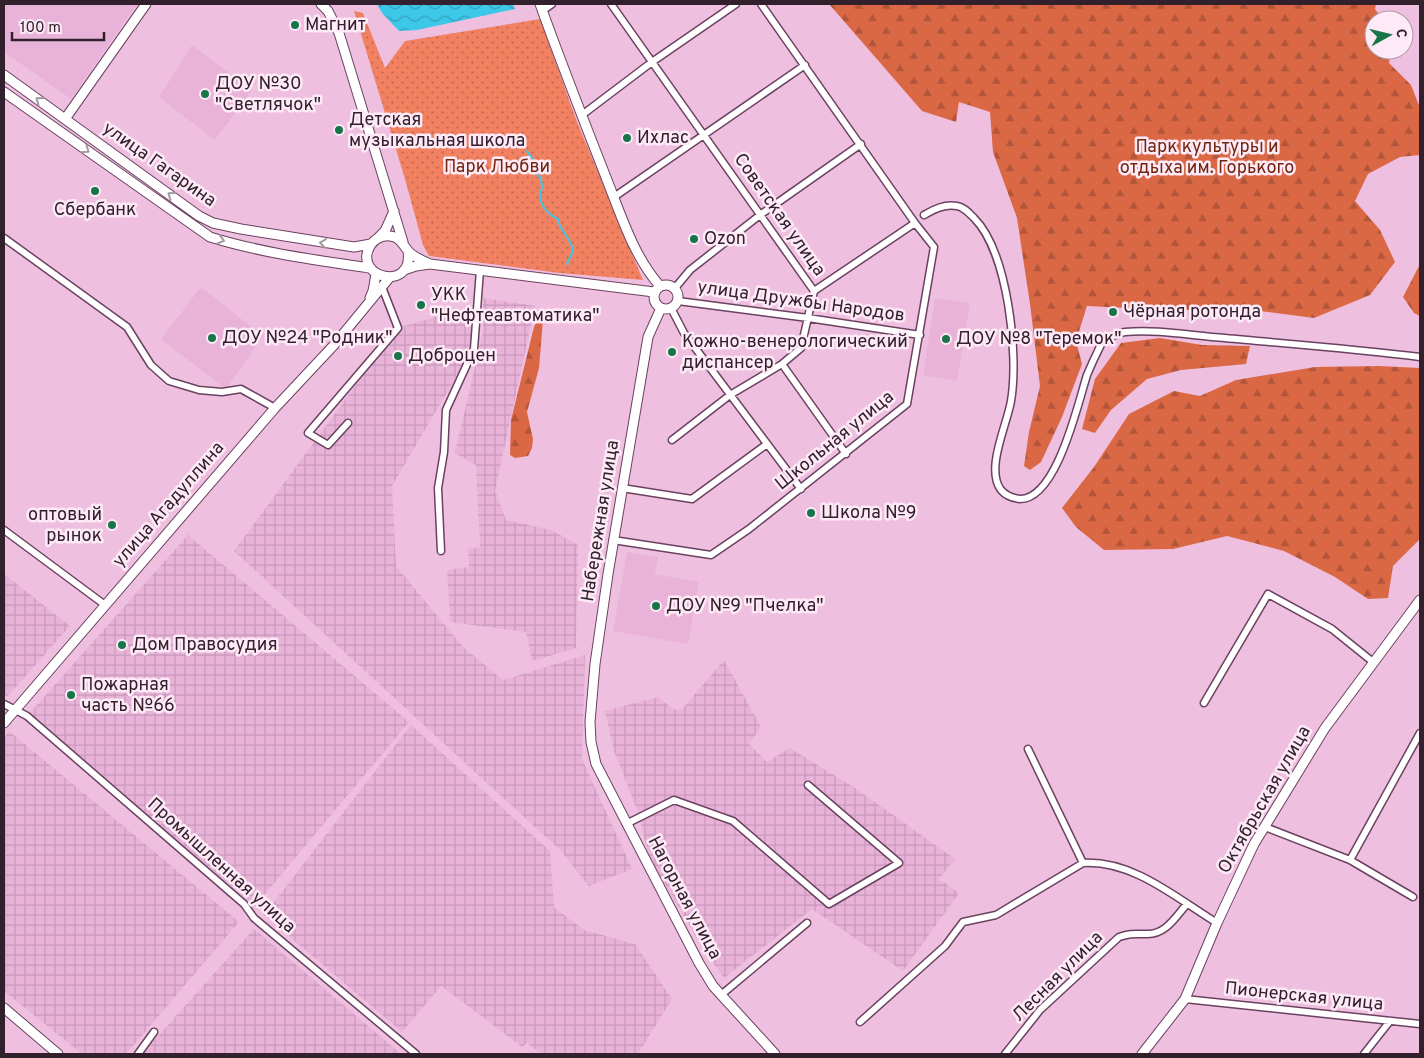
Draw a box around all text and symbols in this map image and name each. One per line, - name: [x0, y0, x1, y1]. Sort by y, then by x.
- scale bar: [12, 10, 105, 42]
- north arrow: [1364, 10, 1414, 60]
- place label: Магнит: [305, 14, 366, 37]
- text: 100 m: [20, 19, 61, 38]
- marker: Магнит: [289, 19, 301, 31]
- text: С: [1391, 28, 1409, 39]
- place label: ДОУ №30 "Светлячок": [215, 73, 321, 117]
- marker: ДОУ №30 "Светлячок": [199, 88, 211, 100]
- one-way arrow: [36, 98, 45, 106]
- place label: Детская музыкальная школа: [349, 109, 525, 153]
- street label: улица Гагарина: [98, 117, 220, 213]
- marker: Детская музыкальная школа: [333, 124, 345, 136]
- place label: Ихлас: [637, 127, 689, 150]
- marker: Ихлас: [621, 132, 633, 144]
- park label: Парк культуры и отдыха им. Горького: [1120, 136, 1294, 180]
- one-way arrow: [80, 144, 90, 153]
- street label: Советская улица: [728, 149, 830, 281]
- park label: Парк Любви: [444, 156, 550, 179]
- marker: Сбербанк: [89, 185, 101, 197]
- one-way arrow: [168, 193, 177, 201]
- place label: Сбербанк: [54, 199, 136, 222]
- place label: Ozon: [704, 228, 746, 251]
- marker: Ozon: [688, 233, 700, 245]
- one-way arrow: [216, 235, 225, 245]
- one-way arrow: [319, 238, 328, 248]
- street label: улица Дружбы Народов: [696, 276, 906, 328]
- place label: УКК "Нефтеавтоматика": [431, 284, 599, 328]
- marker: УКК "Нефтеавтоматика": [415, 299, 427, 311]
- place label: Чёрная ротонда: [1123, 301, 1261, 324]
- marker: Чёрная ротонда: [1107, 306, 1119, 318]
- place label: ДОУ №24 "Родник": [222, 327, 392, 350]
- place label: ДОУ №8 "Теремок": [956, 328, 1122, 351]
- place label: Кожно-венерологический диспансер: [682, 331, 908, 375]
- marker: ДОУ №24 "Родник": [206, 332, 218, 344]
- marker: ДОУ №8 "Теремок": [940, 333, 952, 345]
- place label: Доброцен: [408, 345, 496, 368]
- marker: Кожно-венерологический диспансер: [666, 346, 678, 358]
- marker: Доброцен: [392, 350, 404, 362]
- street label: Школьная улица: [771, 386, 899, 496]
- street label: улица Агадуллина: [108, 437, 230, 573]
- street label: Набережная улица: [577, 439, 625, 603]
- place label: Школа №9: [821, 502, 917, 525]
- place label: оптовый рынок: [28, 504, 102, 548]
- marker: Школа №9: [805, 507, 817, 519]
- marker: оптовый рынок: [106, 519, 118, 531]
- place label: ДОУ №9 "Пчелка": [666, 595, 823, 618]
- marker: ДОУ №9 "Пчелка": [650, 600, 662, 612]
- place label: Дом Правосудия: [132, 634, 277, 657]
- marker: Дом Правосудия: [116, 639, 128, 651]
- place label: Пожарная часть №66: [81, 674, 175, 718]
- marker: Пожарная часть №66: [65, 689, 77, 701]
- street label: Октябрьская улица: [1213, 722, 1317, 878]
- street label: Промышленная улица: [142, 793, 300, 939]
- street label: Нагорная улица: [642, 832, 726, 964]
- street label: Лесная улица: [1008, 927, 1108, 1027]
- street label: Пионерская улица: [1224, 977, 1384, 1017]

